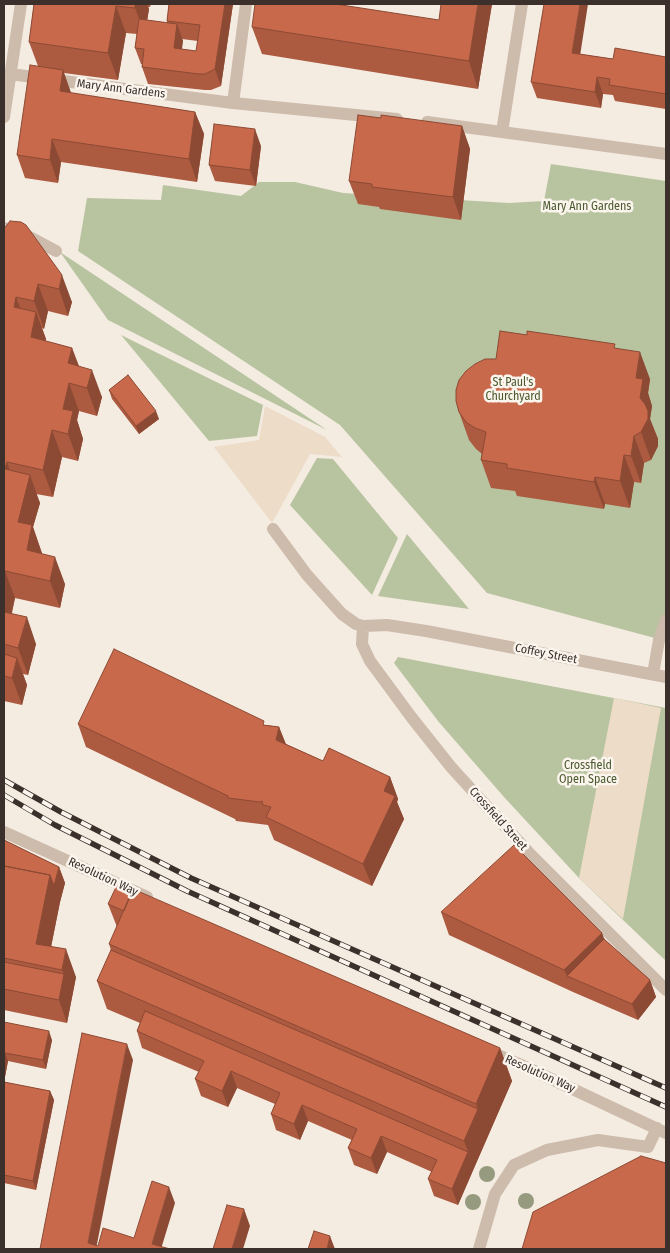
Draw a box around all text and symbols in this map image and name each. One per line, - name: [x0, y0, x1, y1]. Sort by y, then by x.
- street label: Mary Ann Gardens: [76, 76, 166, 102]
- park label: Mary Ann Gardens: [543, 200, 631, 214]
- park label: St Paul's Churchyard: [485, 376, 541, 404]
- street label: Coffey Street: [514, 641, 578, 667]
- park label: Crossfield Open Space: [559, 759, 617, 787]
- street label: Crossfield Street: [466, 784, 530, 854]
- street label: Resolution Way: [66, 855, 140, 899]
- street label: Resolution Way: [503, 1052, 577, 1096]

